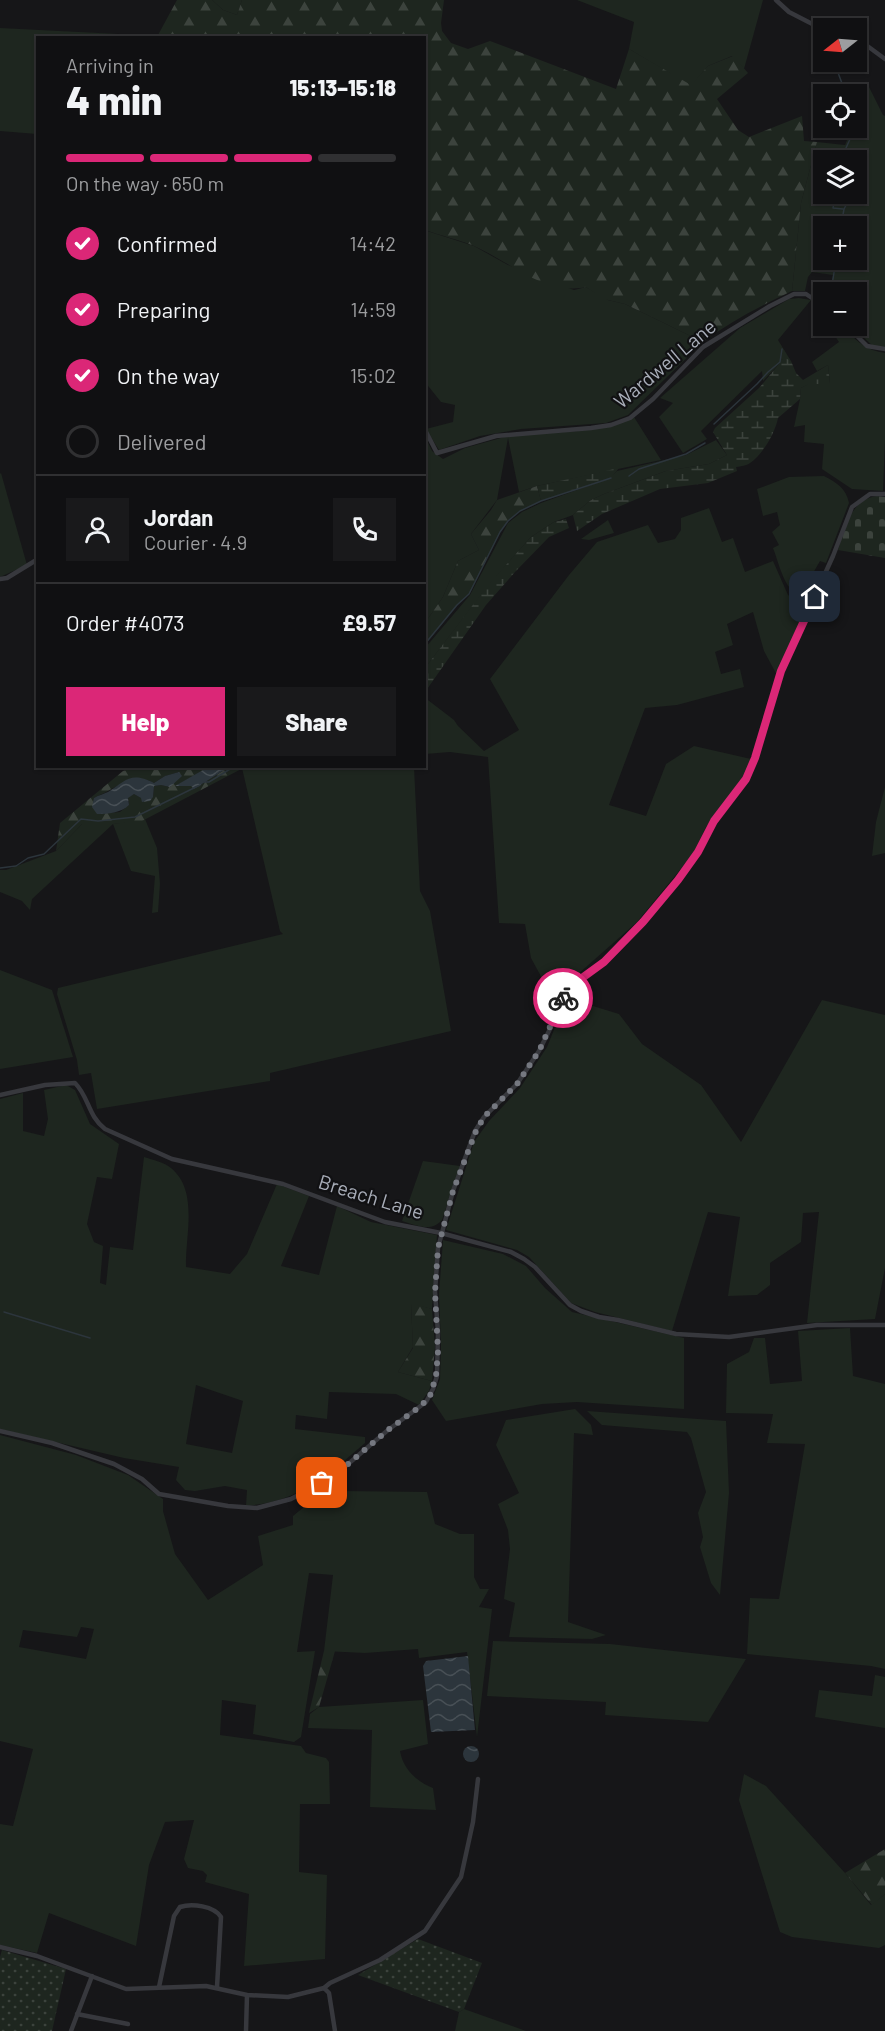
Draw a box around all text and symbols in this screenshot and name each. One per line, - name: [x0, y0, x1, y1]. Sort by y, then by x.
- north arrow: [813, 18, 867, 72]
- map controls: [813, 18, 867, 336]
- text: Arriving in: [66, 53, 154, 77]
- text: 15:13–15:18: [289, 74, 396, 100]
- text: 4 min: [66, 76, 162, 123]
- button: locate: [813, 84, 867, 138]
- button: layers: [813, 150, 867, 204]
- text: On the way · 650 m: [66, 171, 224, 195]
- button: +: [813, 216, 867, 270]
- icon: check: [66, 227, 99, 260]
- text: Confirmed: [117, 230, 217, 256]
- text: 14:42: [349, 231, 396, 255]
- button: −: [813, 282, 867, 336]
- icon: check: [66, 293, 99, 326]
- text: Preparing: [117, 296, 210, 322]
- text: 14:59: [351, 297, 396, 321]
- street label: Wardwell Lane: [608, 314, 720, 413]
- icon: check: [66, 359, 99, 392]
- text: On the way: [117, 362, 220, 388]
- text: 15:02: [350, 363, 396, 387]
- text: Delivered: [117, 428, 206, 454]
- button: person: [66, 498, 129, 561]
- button: phone: [333, 498, 396, 561]
- text: Jordan: [144, 504, 213, 530]
- text: Courier · 4.9: [144, 530, 247, 554]
- pin: [789, 571, 840, 622]
- icon: home: [798, 580, 831, 613]
- text: Order #4073: [66, 609, 185, 635]
- text: £9.57: [342, 609, 396, 635]
- button: Help: [66, 687, 225, 756]
- button: Share: [237, 687, 396, 756]
- courier: [533, 968, 593, 1028]
- icon: bike: [547, 982, 580, 1015]
- street label: Breach Lane: [316, 1169, 427, 1223]
- pin: [296, 1457, 347, 1508]
- icon: bag: [305, 1466, 338, 1499]

